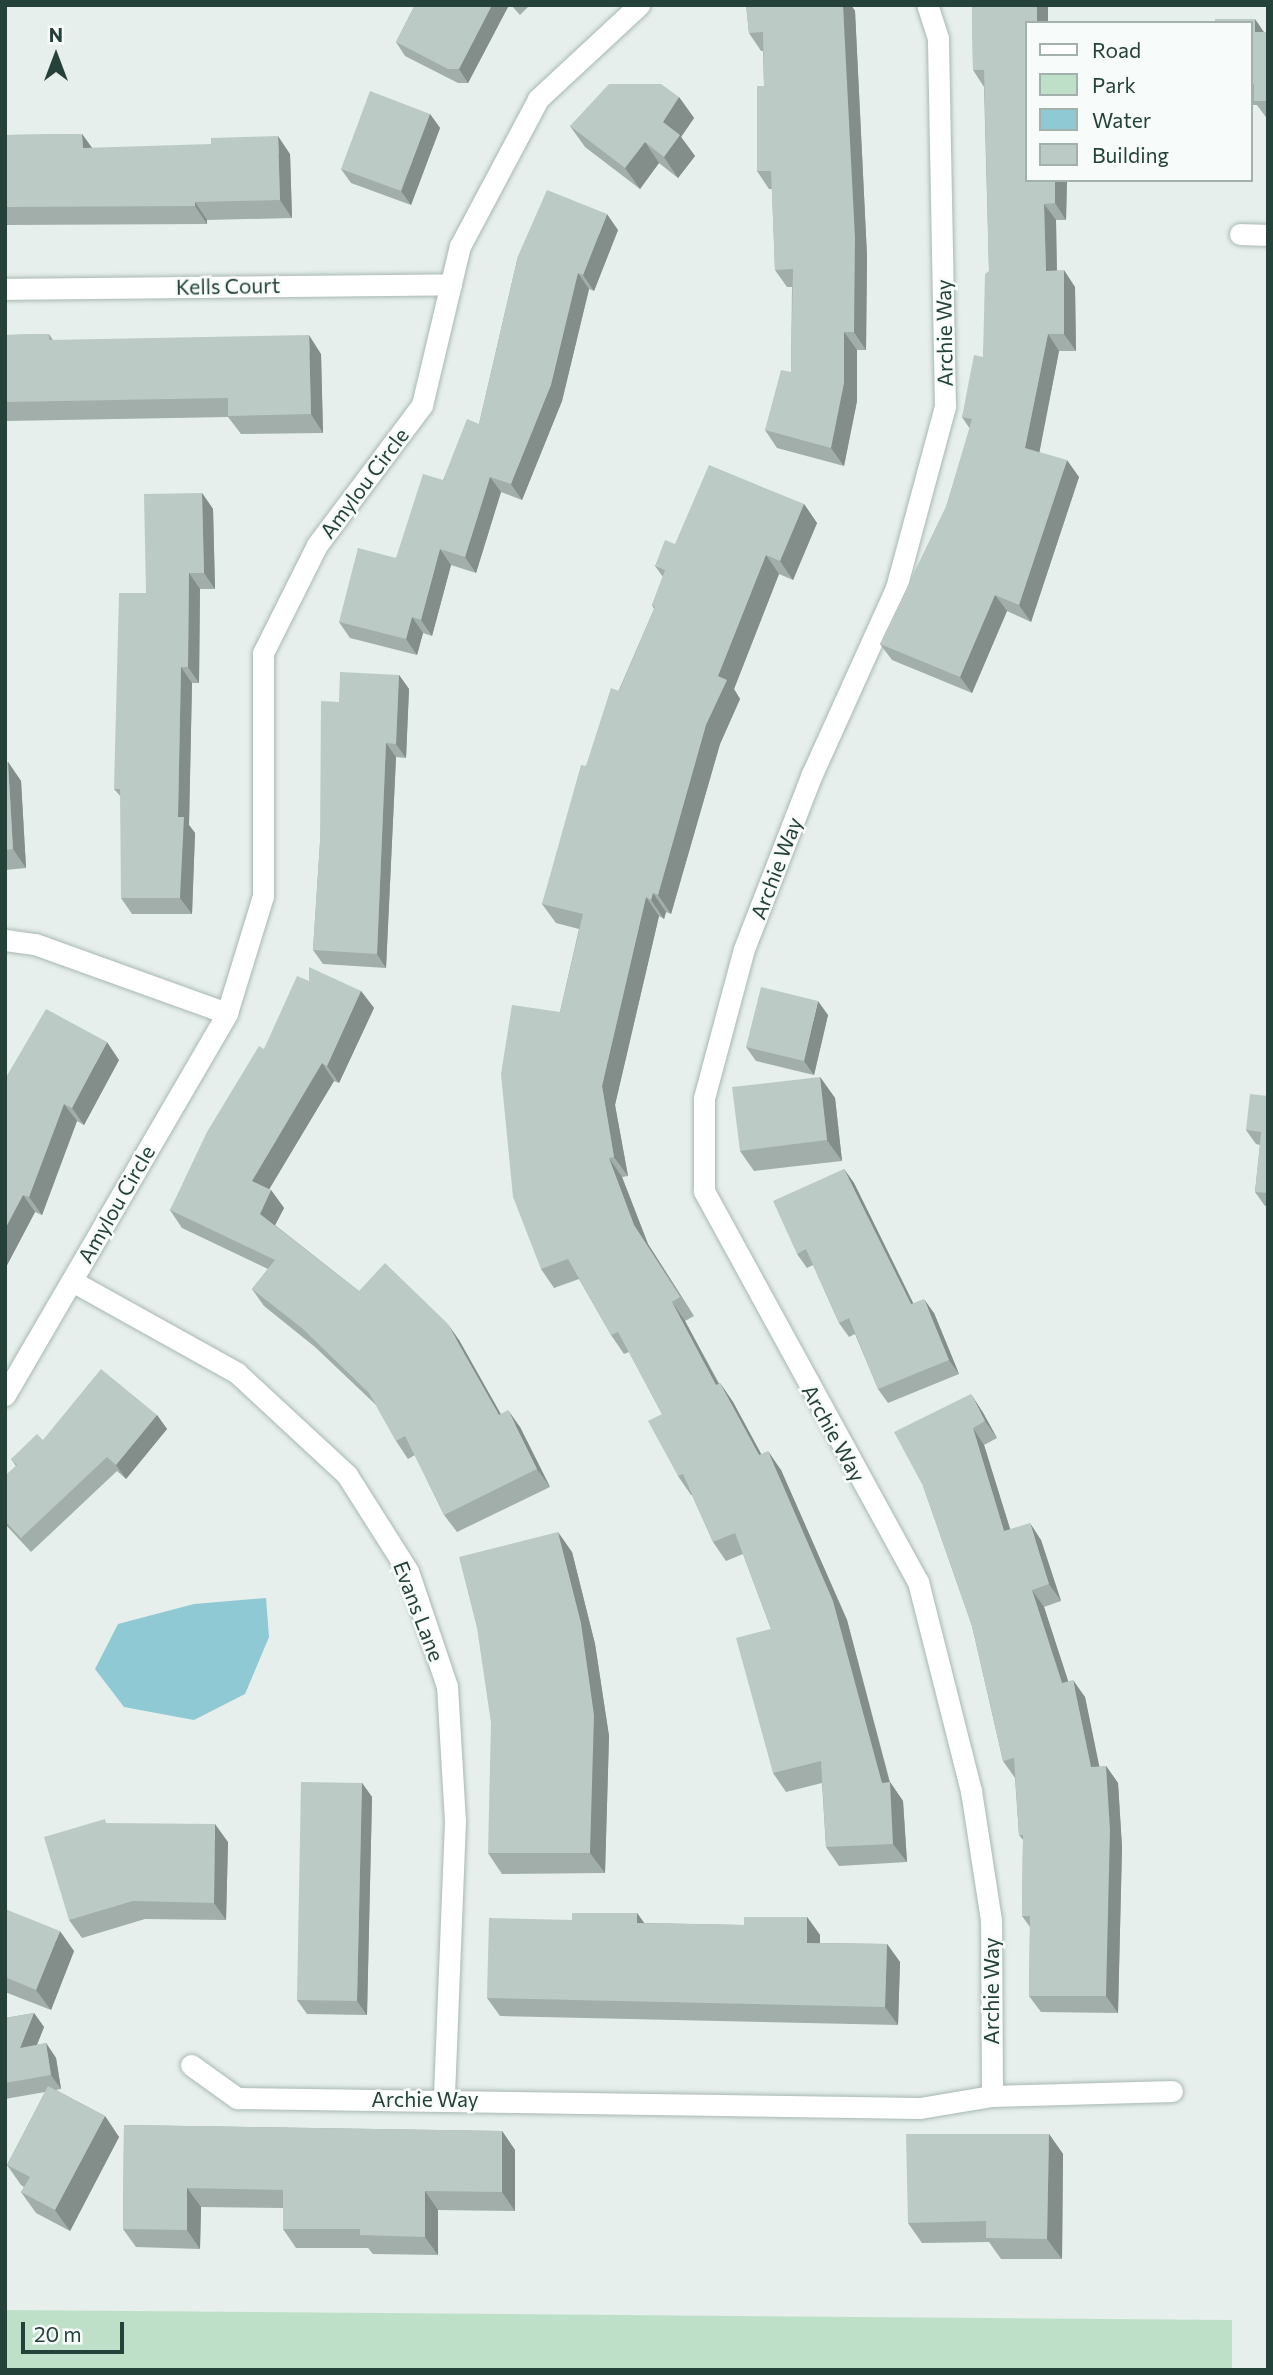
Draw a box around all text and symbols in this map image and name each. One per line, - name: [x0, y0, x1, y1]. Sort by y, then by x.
- north arrow: [21, 21, 91, 91]
- legend: [1024, 21, 1252, 182]
- text: N: [49, 23, 63, 46]
- text: Road: [1092, 37, 1141, 62]
- text: Park: [1092, 72, 1136, 97]
- text: Water: [1092, 107, 1151, 132]
- text: Building: [1092, 142, 1169, 167]
- street label: Kells Court: [176, 272, 280, 300]
- street label: Archie Way: [930, 279, 958, 387]
- street label: Amylou Circle: [314, 423, 414, 543]
- street label: Archie Way: [745, 813, 807, 923]
- street label: Amylou Circle: [72, 1141, 160, 1267]
- street label: Archie Way: [797, 1380, 871, 1486]
- street label: Evans Lane: [388, 1557, 450, 1665]
- street label: Archie Way: [978, 1937, 1004, 2045]
- street label: Archie Way: [371, 2086, 479, 2112]
- scale bar: [24, 2308, 128, 2352]
- text: 20 m: [34, 2321, 82, 2346]

